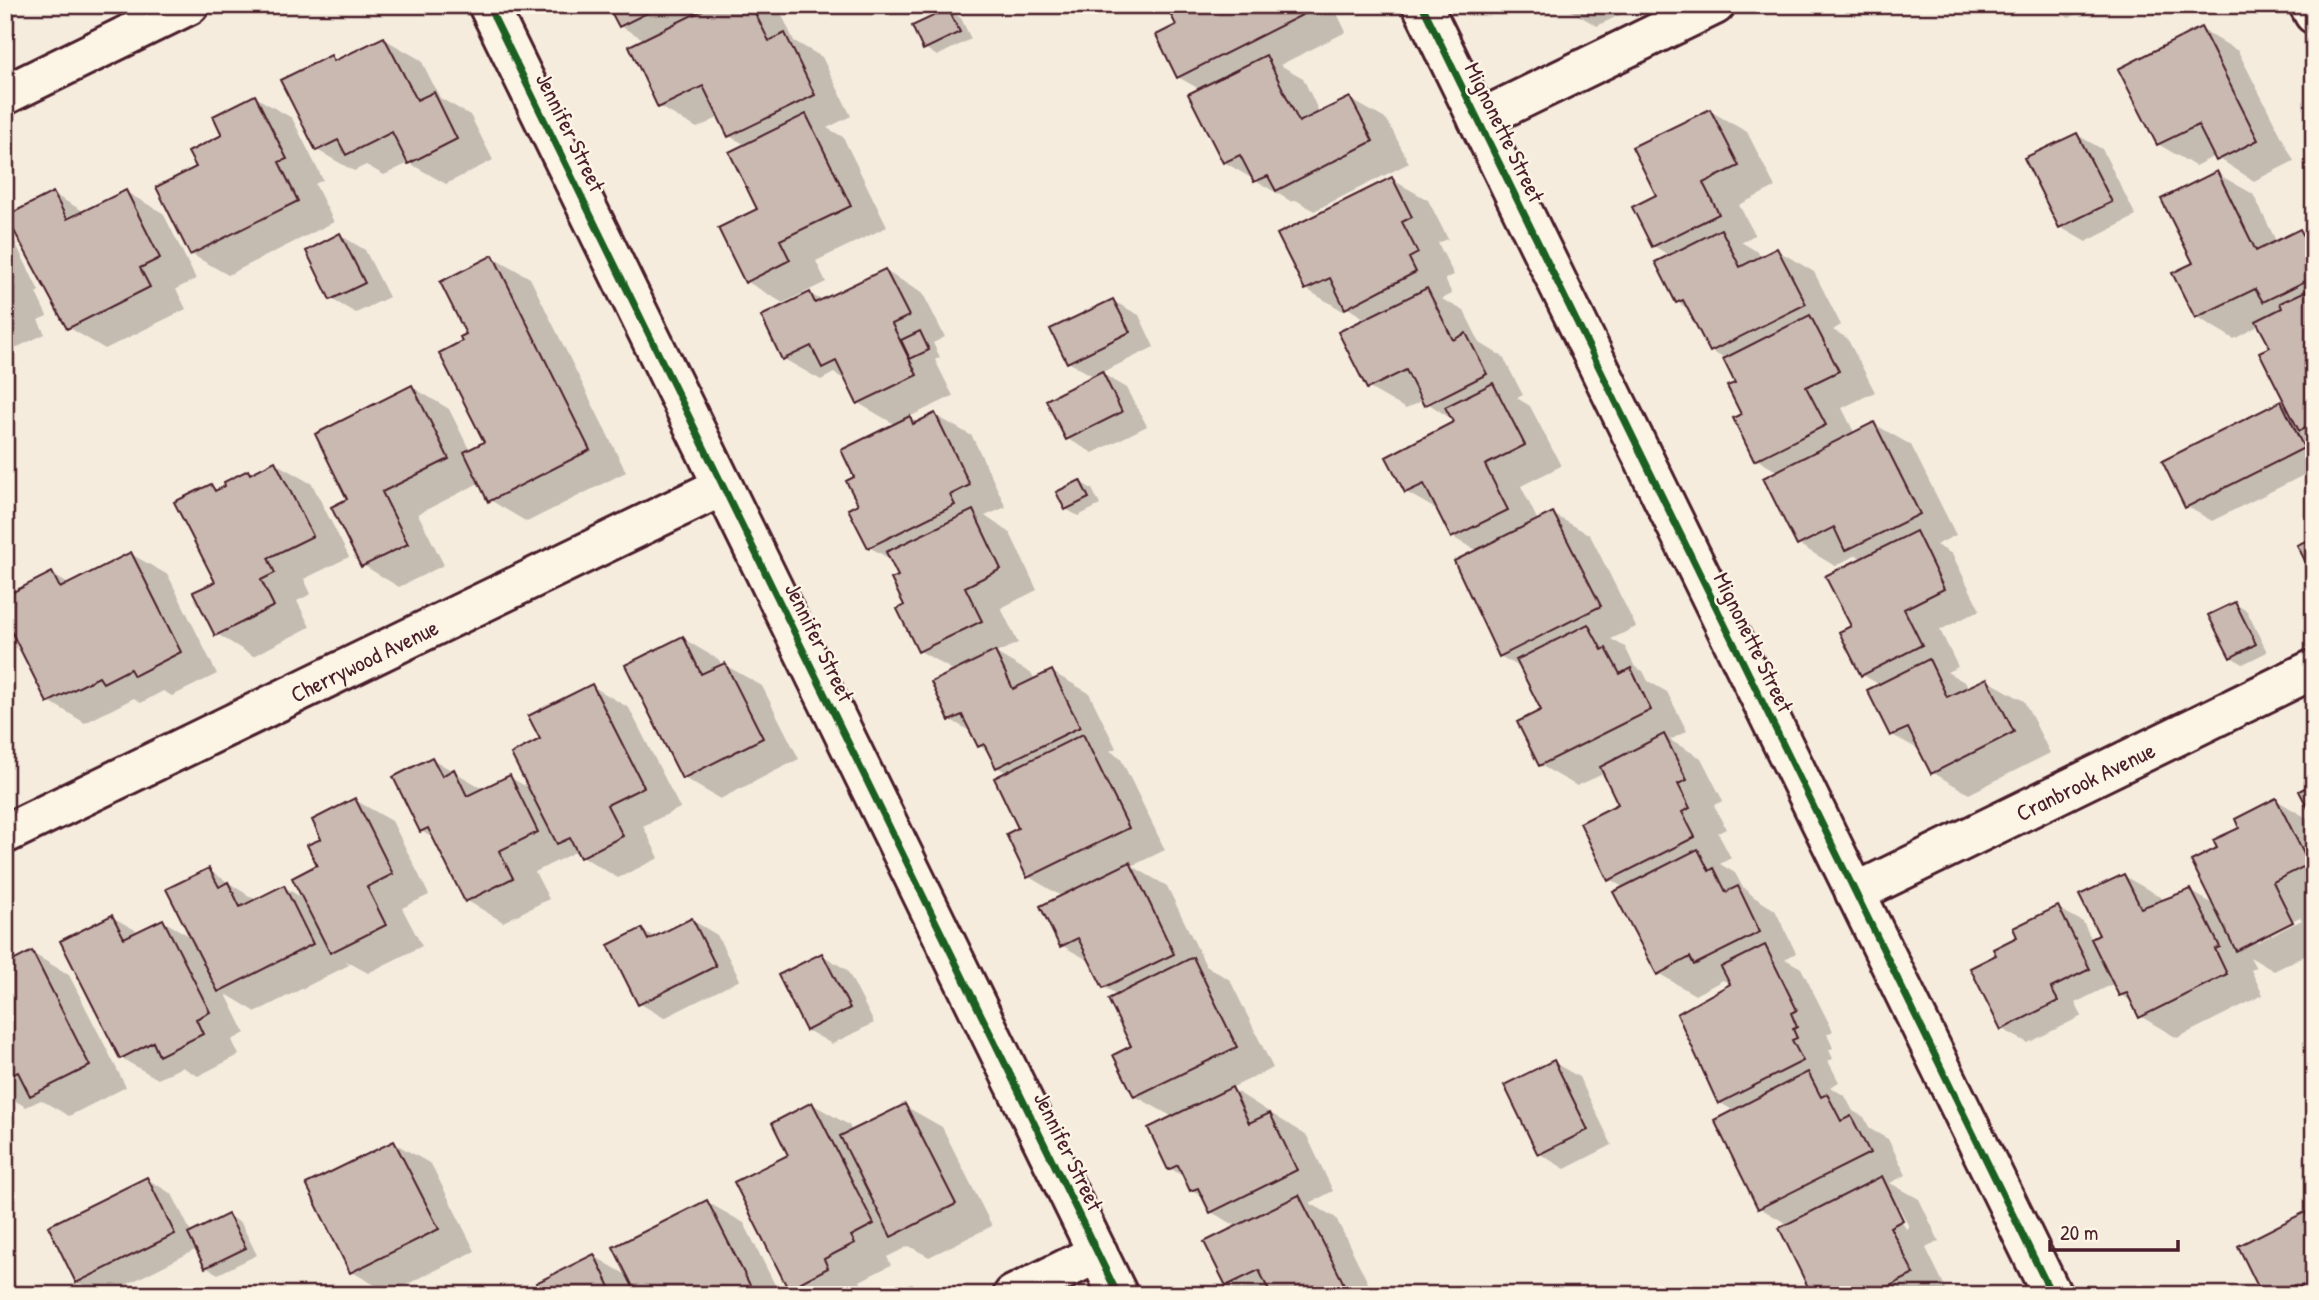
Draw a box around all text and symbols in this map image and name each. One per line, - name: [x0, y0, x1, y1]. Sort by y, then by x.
- street label: Mignonette Street: [1458, 57, 1553, 208]
- street label: Jennifer Street: [529, 67, 614, 198]
- street label: Mignonette Street: [1707, 567, 1802, 718]
- street label: Jennifer Street: [778, 577, 863, 708]
- street label: Cherrywood Avenue: [285, 611, 443, 709]
- street label: Cranbrook Avenue: [2010, 734, 2160, 828]
- street label: Jennifer Street: [1027, 1086, 1112, 1217]
- scale bar: [2050, 1209, 2177, 1253]
- text: 20 m: [2060, 1218, 2098, 1247]

